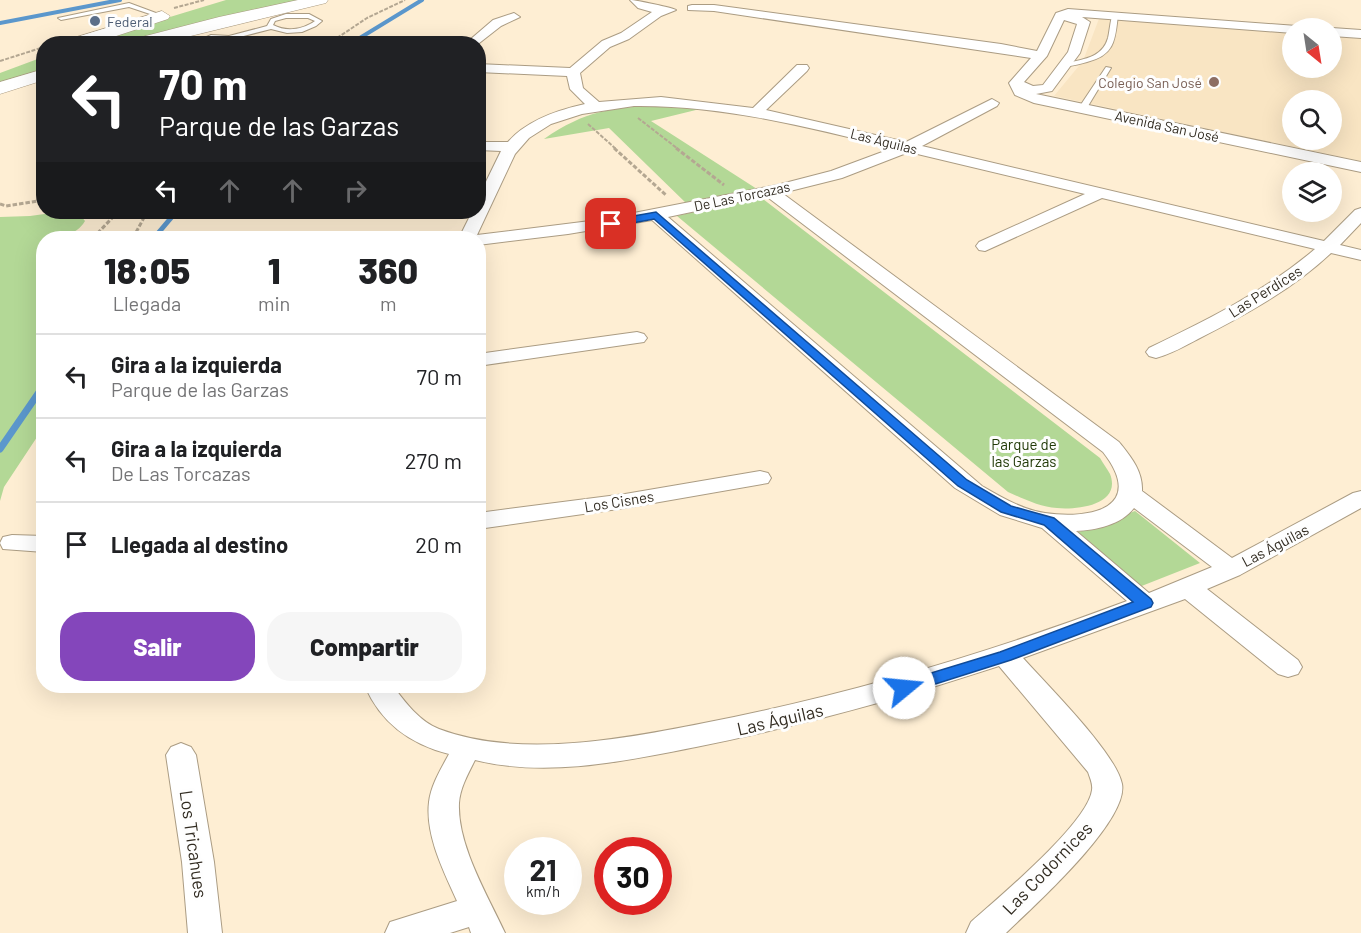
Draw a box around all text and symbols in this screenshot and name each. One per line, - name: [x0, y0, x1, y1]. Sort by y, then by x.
- place label: Federal: [107, 13, 152, 30]
- marker: Federal: [88, 14, 102, 28]
- north arrow: [1282, 18, 1342, 78]
- map controls: [1282, 18, 1342, 222]
- text: 70 m: [159, 58, 247, 108]
- icon: left: [60, 60, 138, 138]
- place label: Colegio San José: [1098, 74, 1202, 91]
- marker: Colegio San José: [1207, 75, 1221, 89]
- button: search: [1282, 90, 1342, 150]
- street label: Avenida San José: [1113, 107, 1221, 145]
- text: Parque de las Garzas: [159, 109, 399, 141]
- street label: Las Águilas: [849, 124, 920, 158]
- button: layers: [1282, 162, 1342, 222]
- icon: left: [150, 174, 183, 207]
- icon: ahead: [213, 174, 246, 207]
- icon: ahead: [276, 174, 309, 207]
- icon: right: [339, 174, 372, 207]
- street label: De Las Torcazas: [692, 177, 792, 214]
- pin: [585, 198, 636, 249]
- icon: arrive: [594, 207, 627, 240]
- text: 18:05: [104, 248, 190, 291]
- text: 1: [268, 248, 281, 291]
- text: 360: [358, 248, 418, 291]
- street label: Las Perdices: [1225, 261, 1305, 321]
- text: Llegada: [113, 291, 181, 315]
- text: min: [258, 291, 290, 315]
- text: m: [380, 291, 396, 315]
- text: Gira a la izquierda: [111, 351, 282, 377]
- icon: left: [60, 360, 93, 393]
- text: 70 m: [417, 363, 462, 389]
- text: Parque de las Garzas: [111, 377, 289, 401]
- text: Gira a la izquierda: [111, 435, 282, 461]
- park label: Parque de las Garzas: [991, 435, 1057, 470]
- icon: left: [60, 444, 93, 477]
- text: 270 m: [405, 447, 462, 473]
- text: De Las Torcazas: [111, 461, 251, 485]
- street label: Los Cisnes: [583, 487, 655, 515]
- street label: Las Águilas: [1238, 520, 1312, 570]
- icon: arrive: [60, 528, 93, 561]
- text: Llegada al destino: [111, 531, 288, 557]
- text: 20 m: [415, 531, 462, 557]
- button: Salir: [60, 612, 255, 681]
- button: Compartir: [267, 612, 462, 681]
- position arrow: [872, 656, 936, 720]
- street label: Las Águilas: [735, 698, 825, 740]
- street label: Los Tricahues: [176, 789, 212, 899]
- street label: Las Codornices: [997, 817, 1097, 919]
- speed limit sign: 30: [594, 837, 672, 915]
- text: 21: [529, 851, 557, 887]
- text: km/h: [526, 882, 560, 900]

